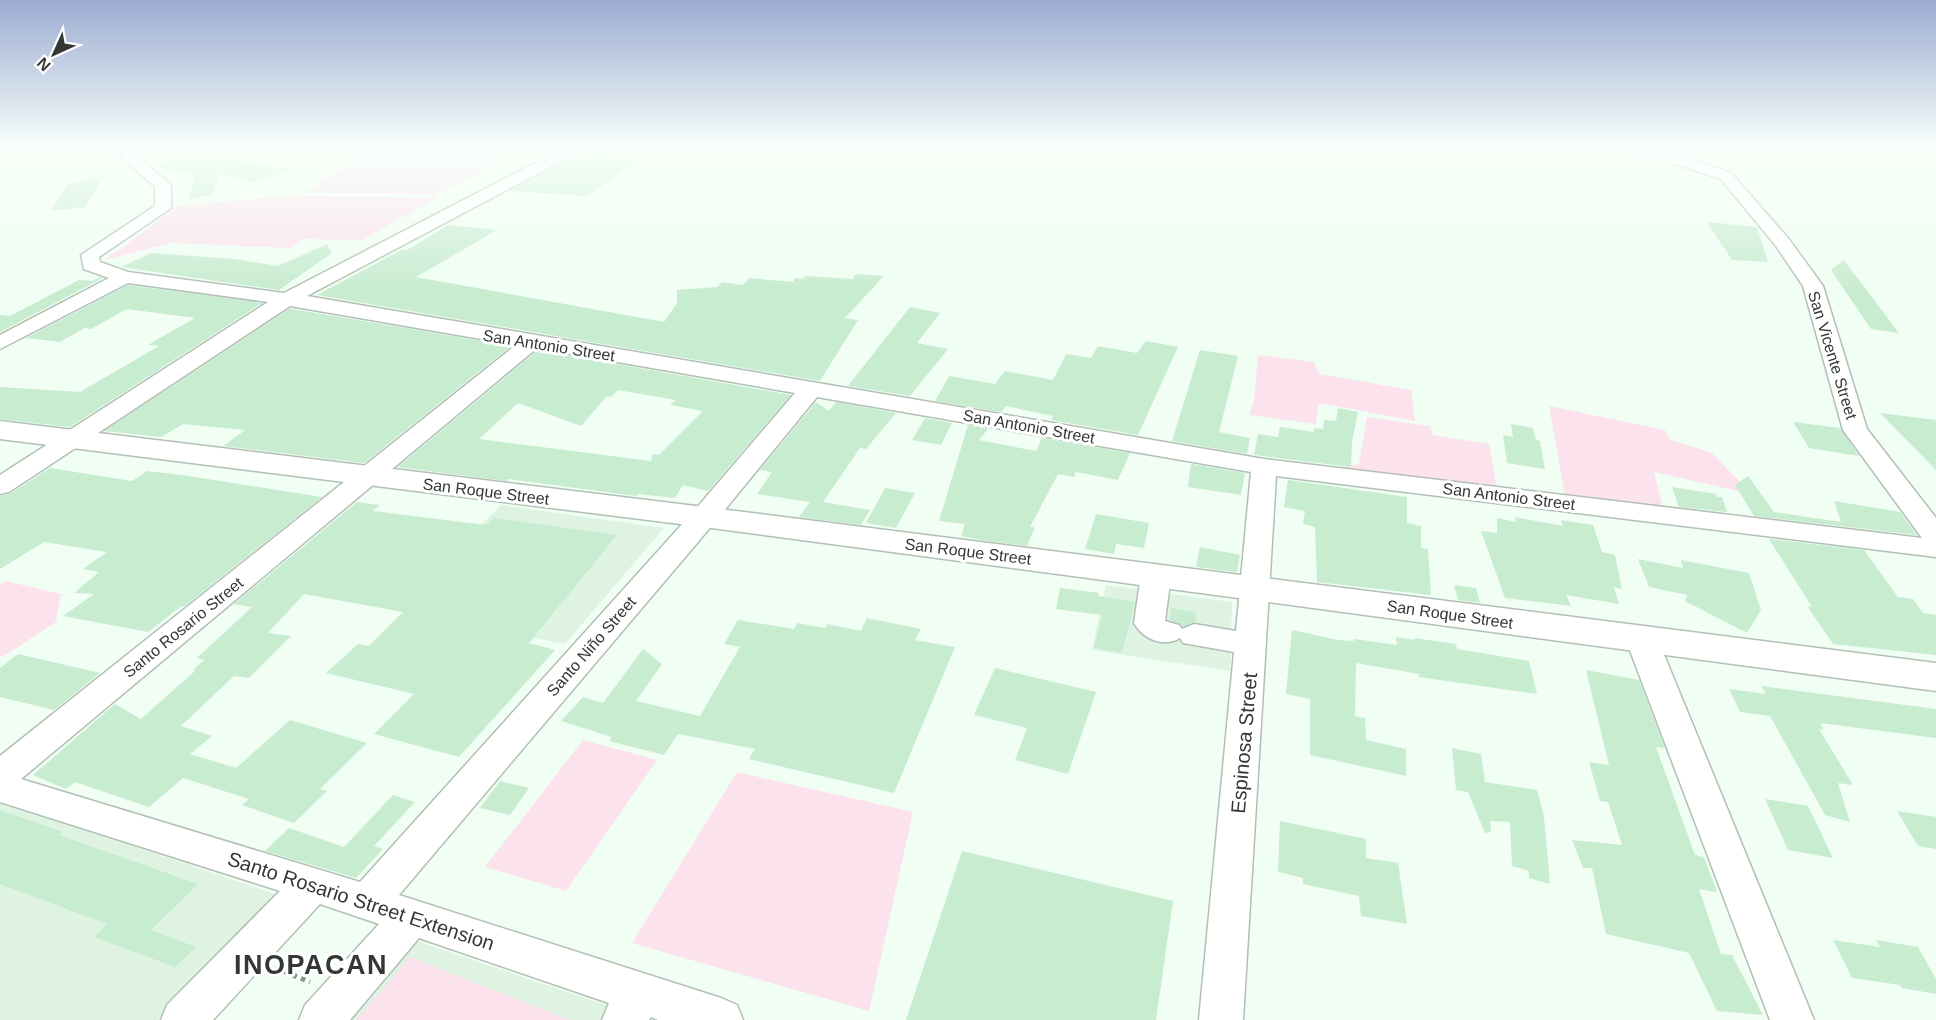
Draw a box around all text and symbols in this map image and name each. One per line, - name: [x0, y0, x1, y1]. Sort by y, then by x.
- north arrow: [24, 24, 84, 84]
- text: N: [34, 54, 54, 74]
- street label: San Vicente Street: [1805, 289, 1860, 422]
- street label: San Antonio Street: [482, 327, 617, 364]
- street label: San Antonio Street: [962, 407, 1097, 447]
- street label: San Roque Street: [422, 475, 551, 508]
- street label: San Antonio Street: [1442, 480, 1577, 513]
- street label: San Roque Street: [904, 535, 1033, 568]
- street label: Santo Rosario Street: [120, 574, 247, 681]
- street label: Santo Niño Street: [544, 593, 640, 700]
- street label: San Roque Street: [1386, 597, 1515, 632]
- street label: Espinosa Street: [1227, 671, 1261, 814]
- street label: Santo Rosario Street Extension: [225, 847, 497, 955]
- district label: INOPACAN: [234, 950, 388, 980]

